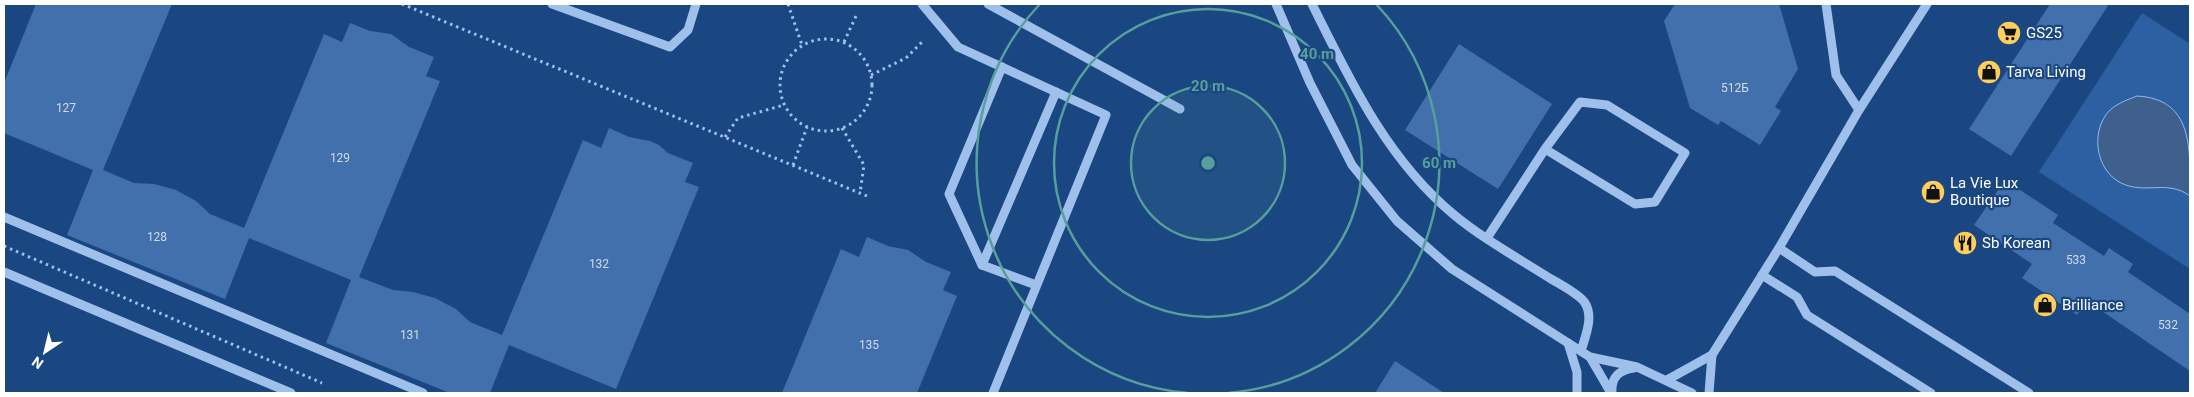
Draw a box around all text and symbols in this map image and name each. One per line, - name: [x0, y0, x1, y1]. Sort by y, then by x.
- supermarket icon: GS25: [1996, 20, 2022, 46]
- place label: GS25: [2026, 24, 2062, 42]
- text: 40 m: [1300, 45, 1334, 63]
- shop icon: Tarva Living: [1976, 59, 2002, 85]
- place label: Tarva Living: [2006, 63, 2086, 81]
- text: 20 m: [1191, 77, 1225, 95]
- house number: 512Б: [1721, 81, 1749, 95]
- house number: 127: [56, 101, 76, 115]
- house number: 129: [330, 151, 350, 165]
- centre of rings: [1199, 154, 1217, 172]
- text: 60 m: [1422, 154, 1456, 172]
- place label: La Vie Lux Boutique: [1950, 174, 2019, 209]
- shop icon: La Vie Lux Boutique: [1920, 179, 1946, 205]
- house number: 128: [147, 230, 167, 244]
- restaurant icon: Sb Korean: [1952, 230, 1978, 256]
- place label: Sb Korean: [1982, 234, 2050, 252]
- house number: 533: [2066, 253, 2086, 267]
- house number: 132: [589, 257, 609, 271]
- shop icon: Brilliance: [2032, 292, 2058, 318]
- place label: Brilliance: [2062, 296, 2123, 314]
- house number: 532: [2158, 318, 2178, 332]
- north arrow: [20, 327, 70, 377]
- house number: 131: [400, 328, 420, 342]
- house number: 135: [859, 338, 879, 352]
- text: N: [29, 353, 46, 372]

